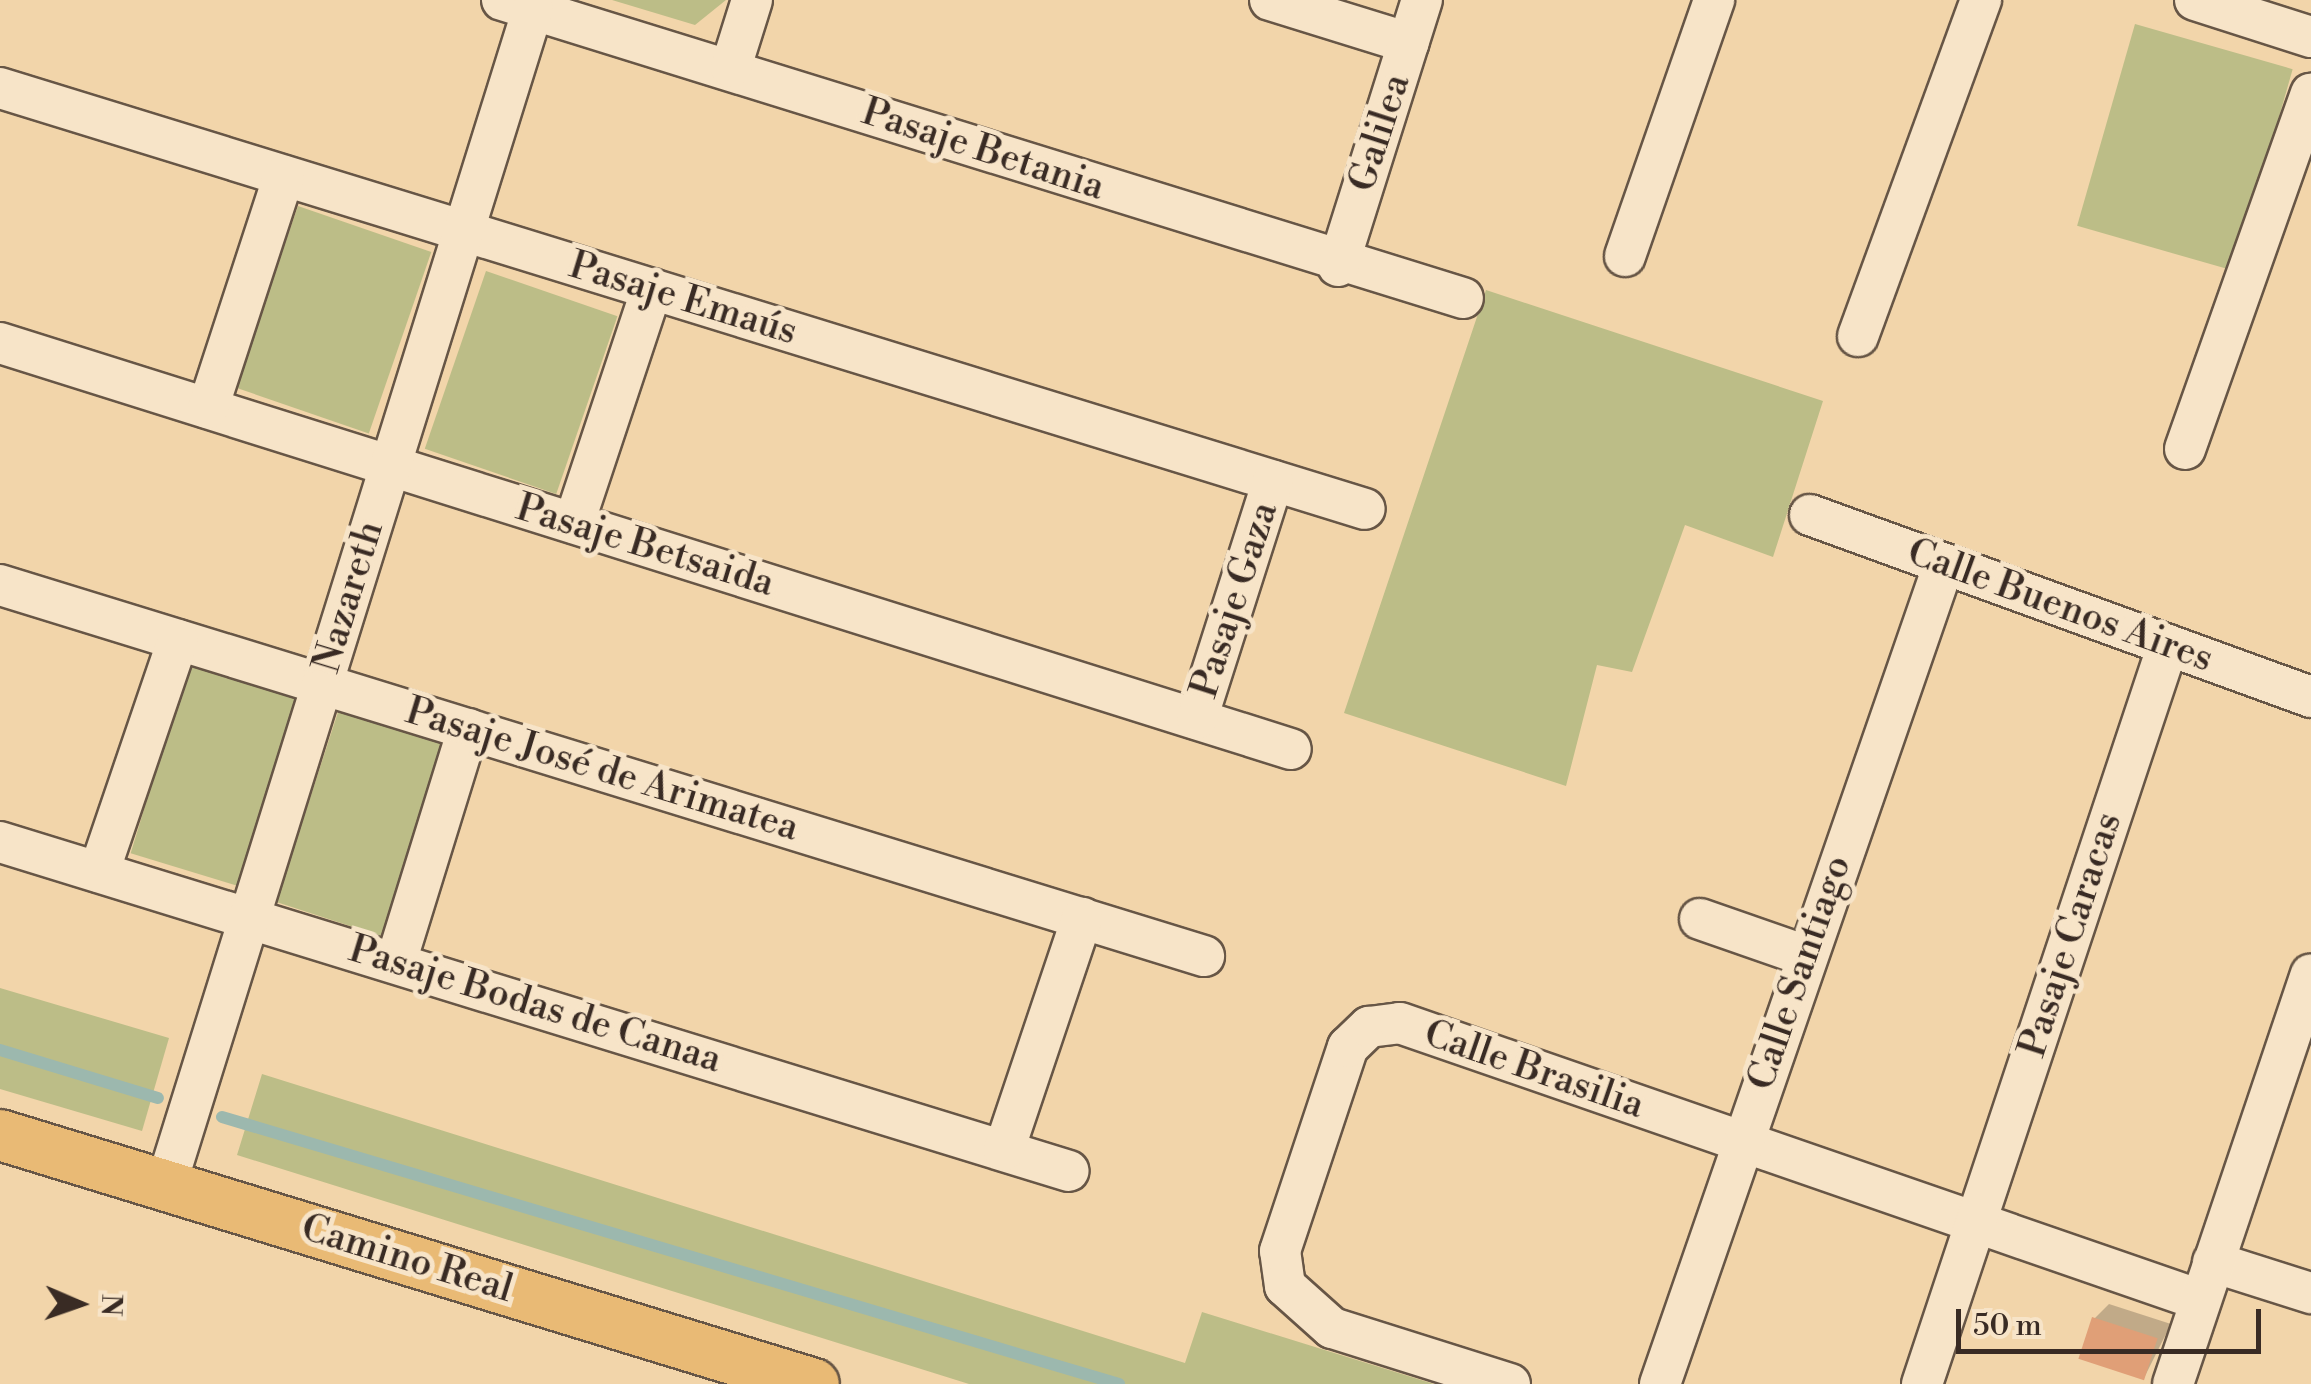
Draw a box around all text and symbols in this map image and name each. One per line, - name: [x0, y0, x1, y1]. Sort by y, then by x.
- street label: Galilea: [1340, 69, 1420, 197]
- street label: Pasaje Betania: [856, 89, 1110, 211]
- street label: Pasaje Emaús: [564, 243, 802, 355]
- street label: Pasaje Betsaida: [511, 485, 779, 607]
- street label: Pasaje Gaza: [1182, 496, 1288, 704]
- street label: Nazareth: [304, 516, 394, 678]
- street label: Calle Buenos Aires: [1901, 530, 2219, 682]
- street label: Pasaje José de Arimatea: [400, 689, 804, 851]
- street label: Pasaje Caracas: [2010, 807, 2132, 1063]
- street label: Calle Santiago: [1739, 850, 1861, 1096]
- street label: Pasaje Bodas de Canaa: [343, 927, 727, 1083]
- street label: Calle Brasilia: [1418, 1011, 1650, 1129]
- street label: Camino Real: [296, 1205, 518, 1313]
- north arrow: [30, 1254, 130, 1354]
- scale bar: [1961, 1289, 2266, 1351]
- text: N: [93, 1293, 128, 1317]
- text: 50 m: [1973, 1307, 2042, 1345]

